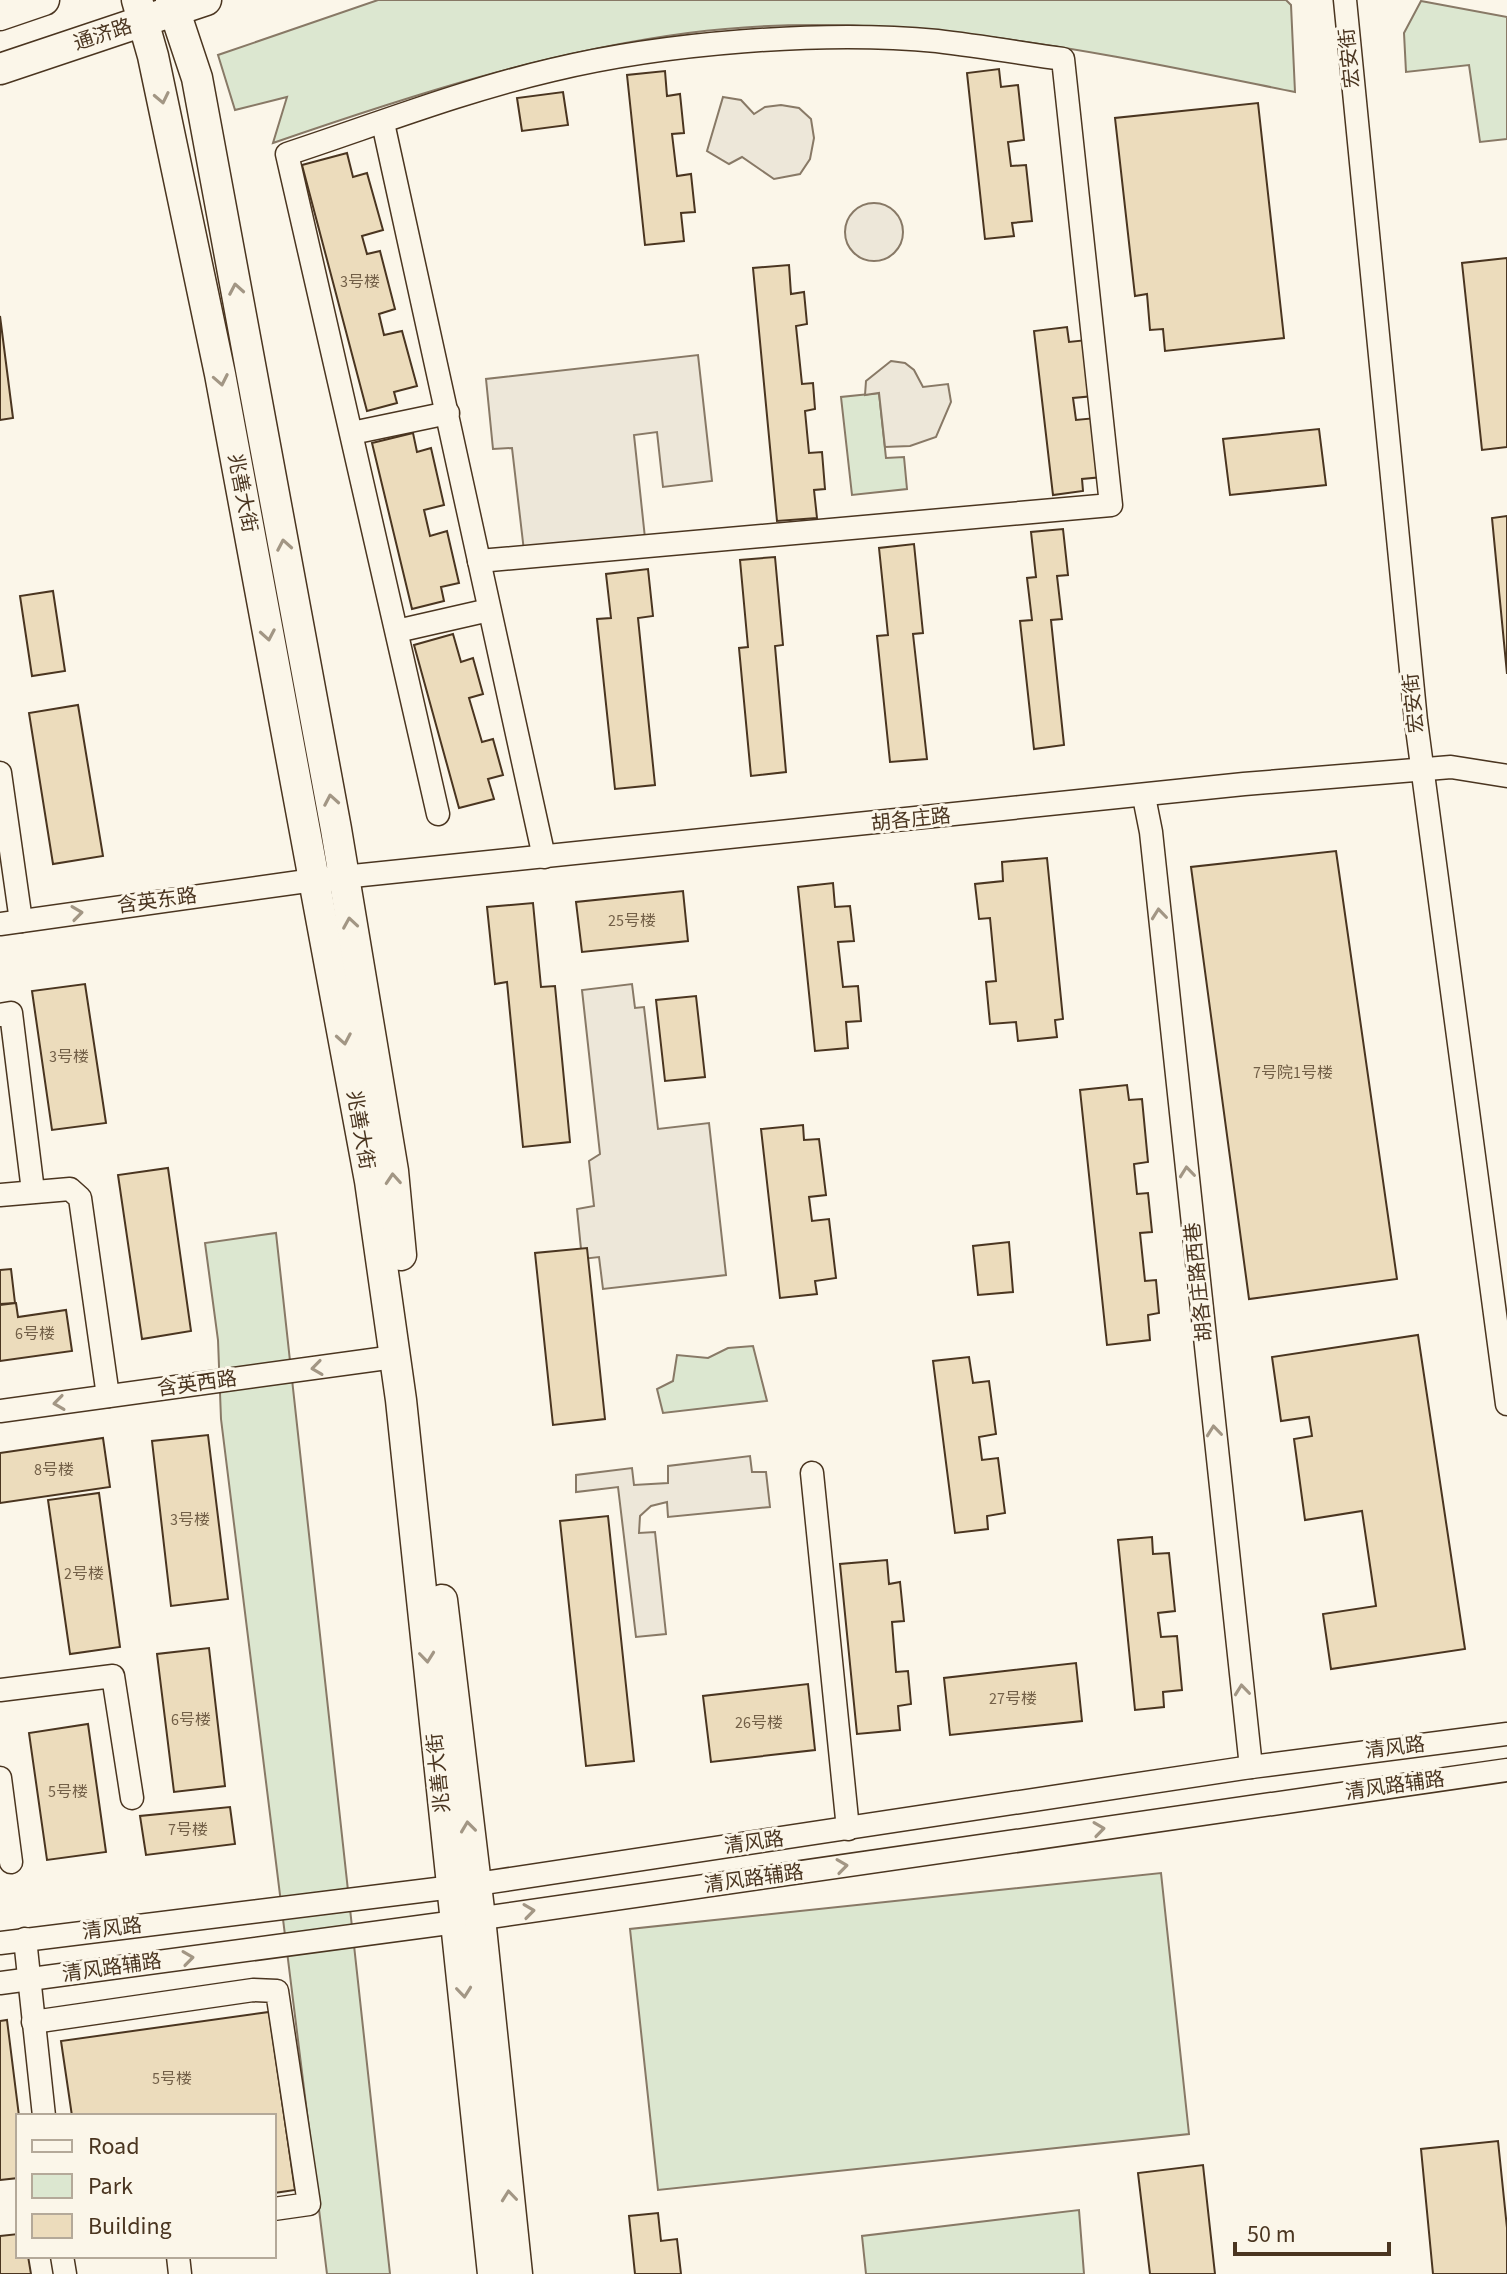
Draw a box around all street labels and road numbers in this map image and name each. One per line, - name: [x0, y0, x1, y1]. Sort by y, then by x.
- street label: 通济路: [70, 12, 136, 58]
- street label: 宏安街: [1333, 27, 1367, 89]
- street label: 兆善大街: [221, 451, 263, 535]
- street label: 宏安街: [1397, 672, 1431, 734]
- street label: 胡各庄路: [870, 802, 952, 838]
- street label: 含英东路: [115, 882, 199, 920]
- street label: 兆善大街: [339, 1088, 381, 1172]
- street label: 胡各庄路西巷: [1179, 1221, 1219, 1343]
- street label: 含英西路: [155, 1365, 239, 1403]
- street label: 清风路: [1364, 1730, 1426, 1766]
- street label: 兆善大街: [421, 1732, 457, 1814]
- street label: 清风路辅路: [1344, 1765, 1446, 1807]
- street label: 清风路: [722, 1825, 786, 1861]
- street label: 清风路辅路: [703, 1858, 805, 1900]
- street label: 清风路: [81, 1911, 143, 1947]
- street label: 清风路辅路: [61, 1947, 163, 1989]

